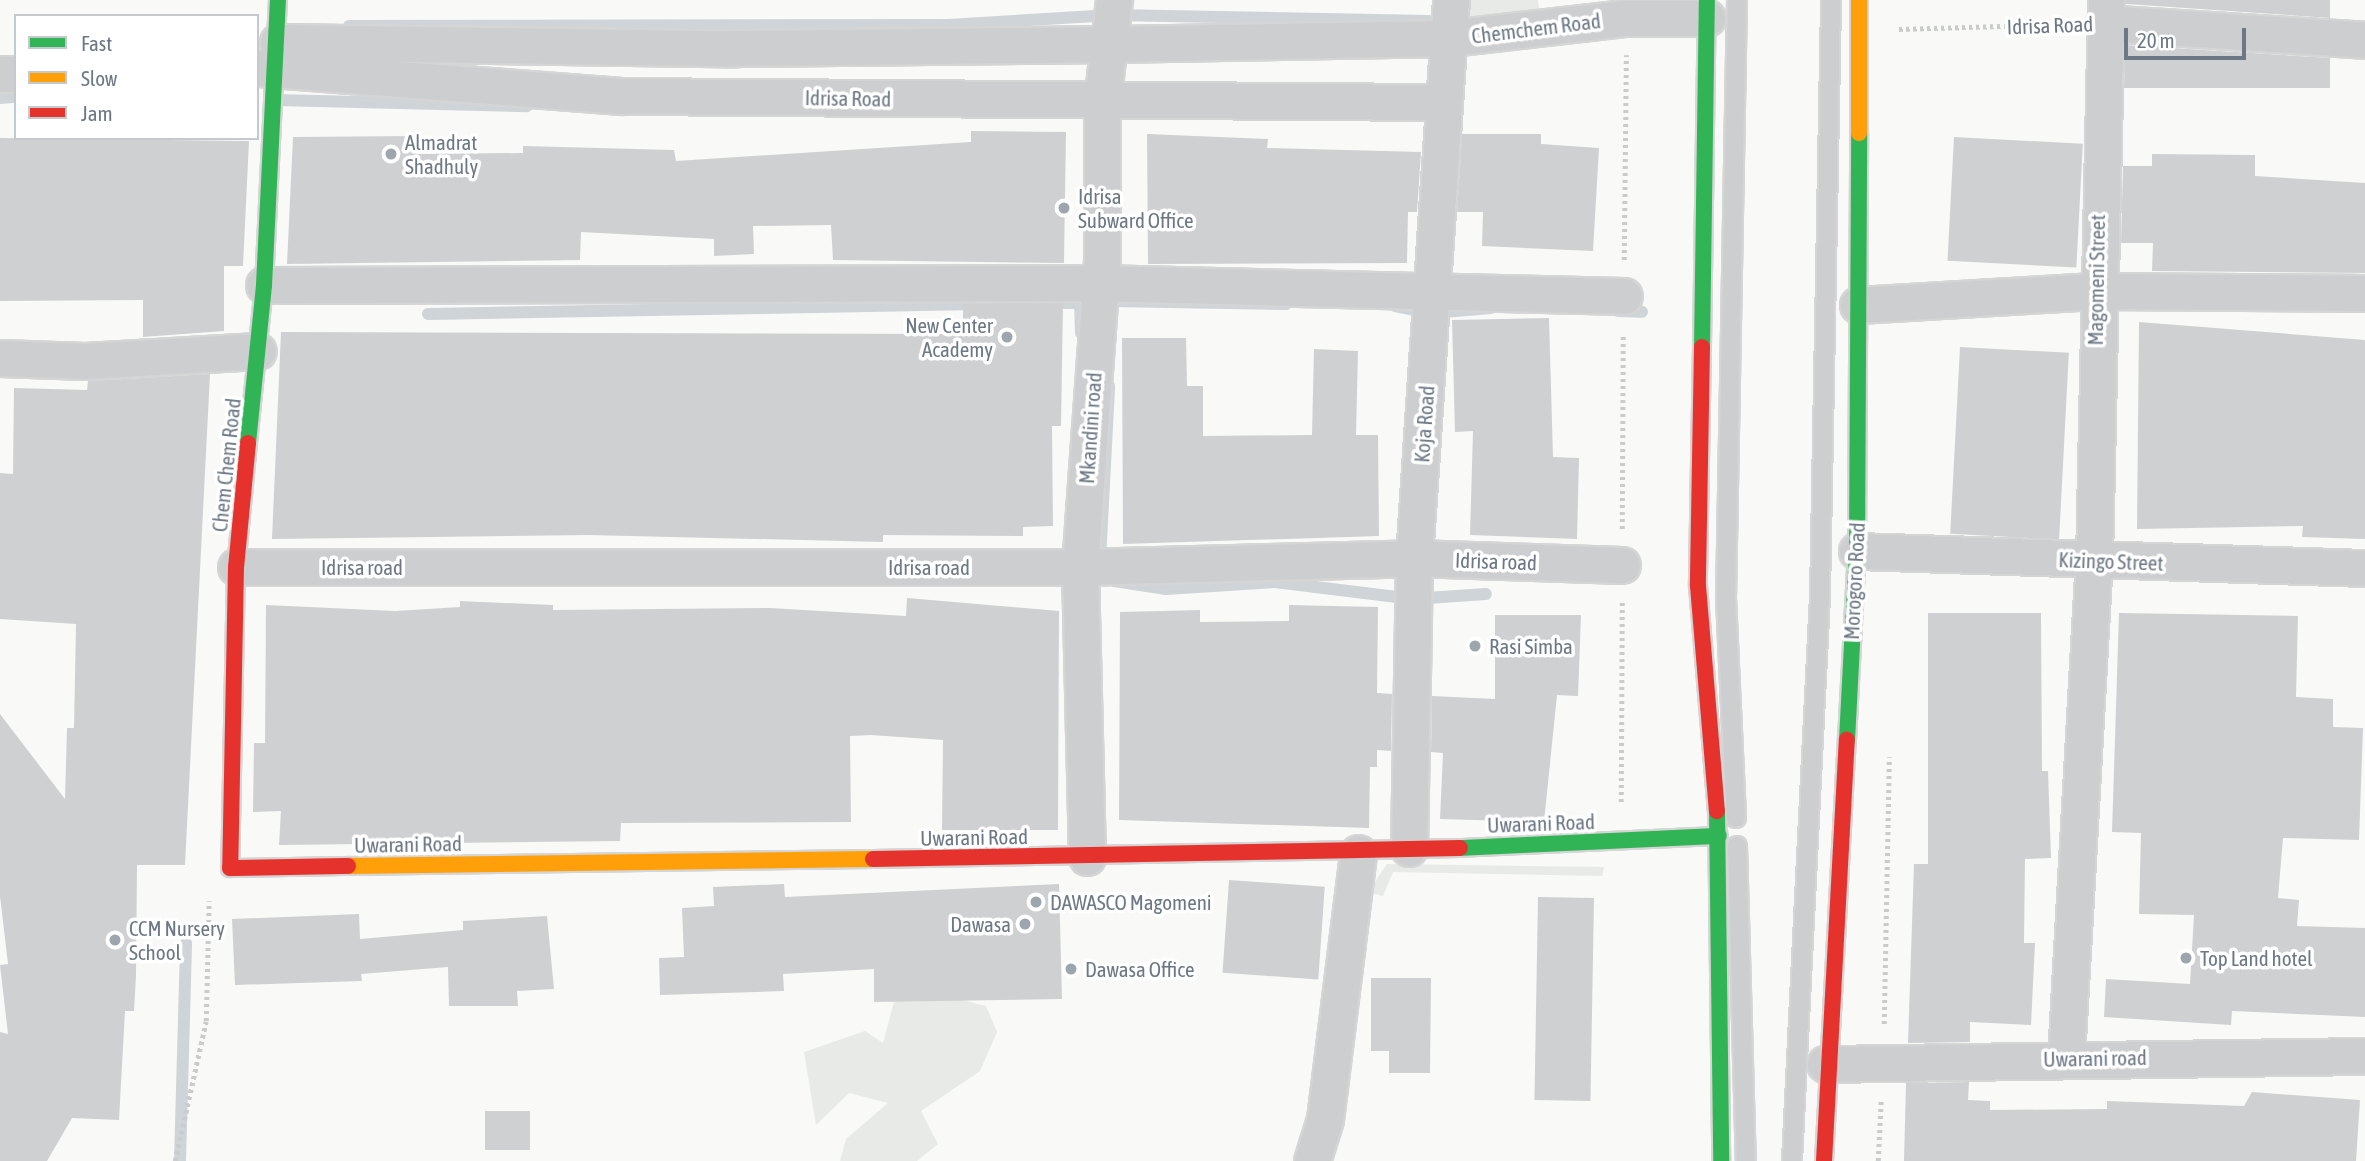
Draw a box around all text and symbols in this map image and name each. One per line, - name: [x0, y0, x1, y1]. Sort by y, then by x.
- street label: Chemchem Road: [1470, 8, 1602, 48]
- street label: Idrisa Road: [2006, 11, 2094, 39]
- legend: [14, 14, 259, 140]
- scale bar: [2127, 14, 2250, 58]
- text: 20 m: [2137, 28, 2175, 52]
- text: Fast: [81, 31, 112, 55]
- text: Slow: [81, 66, 117, 90]
- street label: Idrisa Road: [805, 85, 891, 111]
- text: Jam: [81, 101, 113, 125]
- place label: Almadrat Shadhuly: [405, 129, 478, 179]
- marker: Almadrat Shadhuly: [383, 146, 399, 162]
- place label: Idrisa Subward Office: [1078, 183, 1194, 233]
- marker: Idrisa Subward Office: [1056, 200, 1072, 216]
- street label: Magomeni Street: [2082, 214, 2110, 346]
- place label: New Center Academy: [905, 312, 993, 362]
- marker: New Center Academy: [999, 329, 1015, 345]
- street label: Mkandini road: [1074, 371, 1106, 485]
- street label: Koja Road: [1409, 385, 1439, 463]
- street label: Chem Chem Road: [206, 397, 246, 533]
- street label: Morogoro Road: [1838, 522, 1870, 640]
- street label: Idrisa road: [1454, 547, 1538, 575]
- street label: Kizingo Street: [2058, 547, 2164, 575]
- street label: Idrisa road: [321, 554, 403, 580]
- street label: Idrisa road: [888, 554, 970, 580]
- place label: Rasi Simba: [1489, 633, 1573, 659]
- marker: Rasi Simba: [1467, 638, 1483, 654]
- street label: Uwarani Road: [1487, 809, 1595, 837]
- street label: Uwarani Road: [920, 823, 1028, 851]
- street label: Uwarani Road: [354, 830, 462, 858]
- place label: DAWASCO Magomeni: [1050, 889, 1212, 915]
- marker: DAWASCO Magomeni: [1028, 894, 1044, 910]
- place label: Dawasa: [950, 911, 1011, 937]
- place label: CCM Nursery School: [129, 915, 225, 965]
- marker: Dawasa: [1017, 916, 1033, 932]
- marker: CCM Nursery School: [107, 932, 123, 948]
- place label: Top Land hotel: [2200, 945, 2313, 971]
- marker: Top Land hotel: [2178, 950, 2194, 966]
- place label: Dawasa Office: [1085, 956, 1194, 982]
- marker: Dawasa Office: [1063, 961, 1079, 977]
- street label: Uwarani road: [2043, 1044, 2147, 1072]

